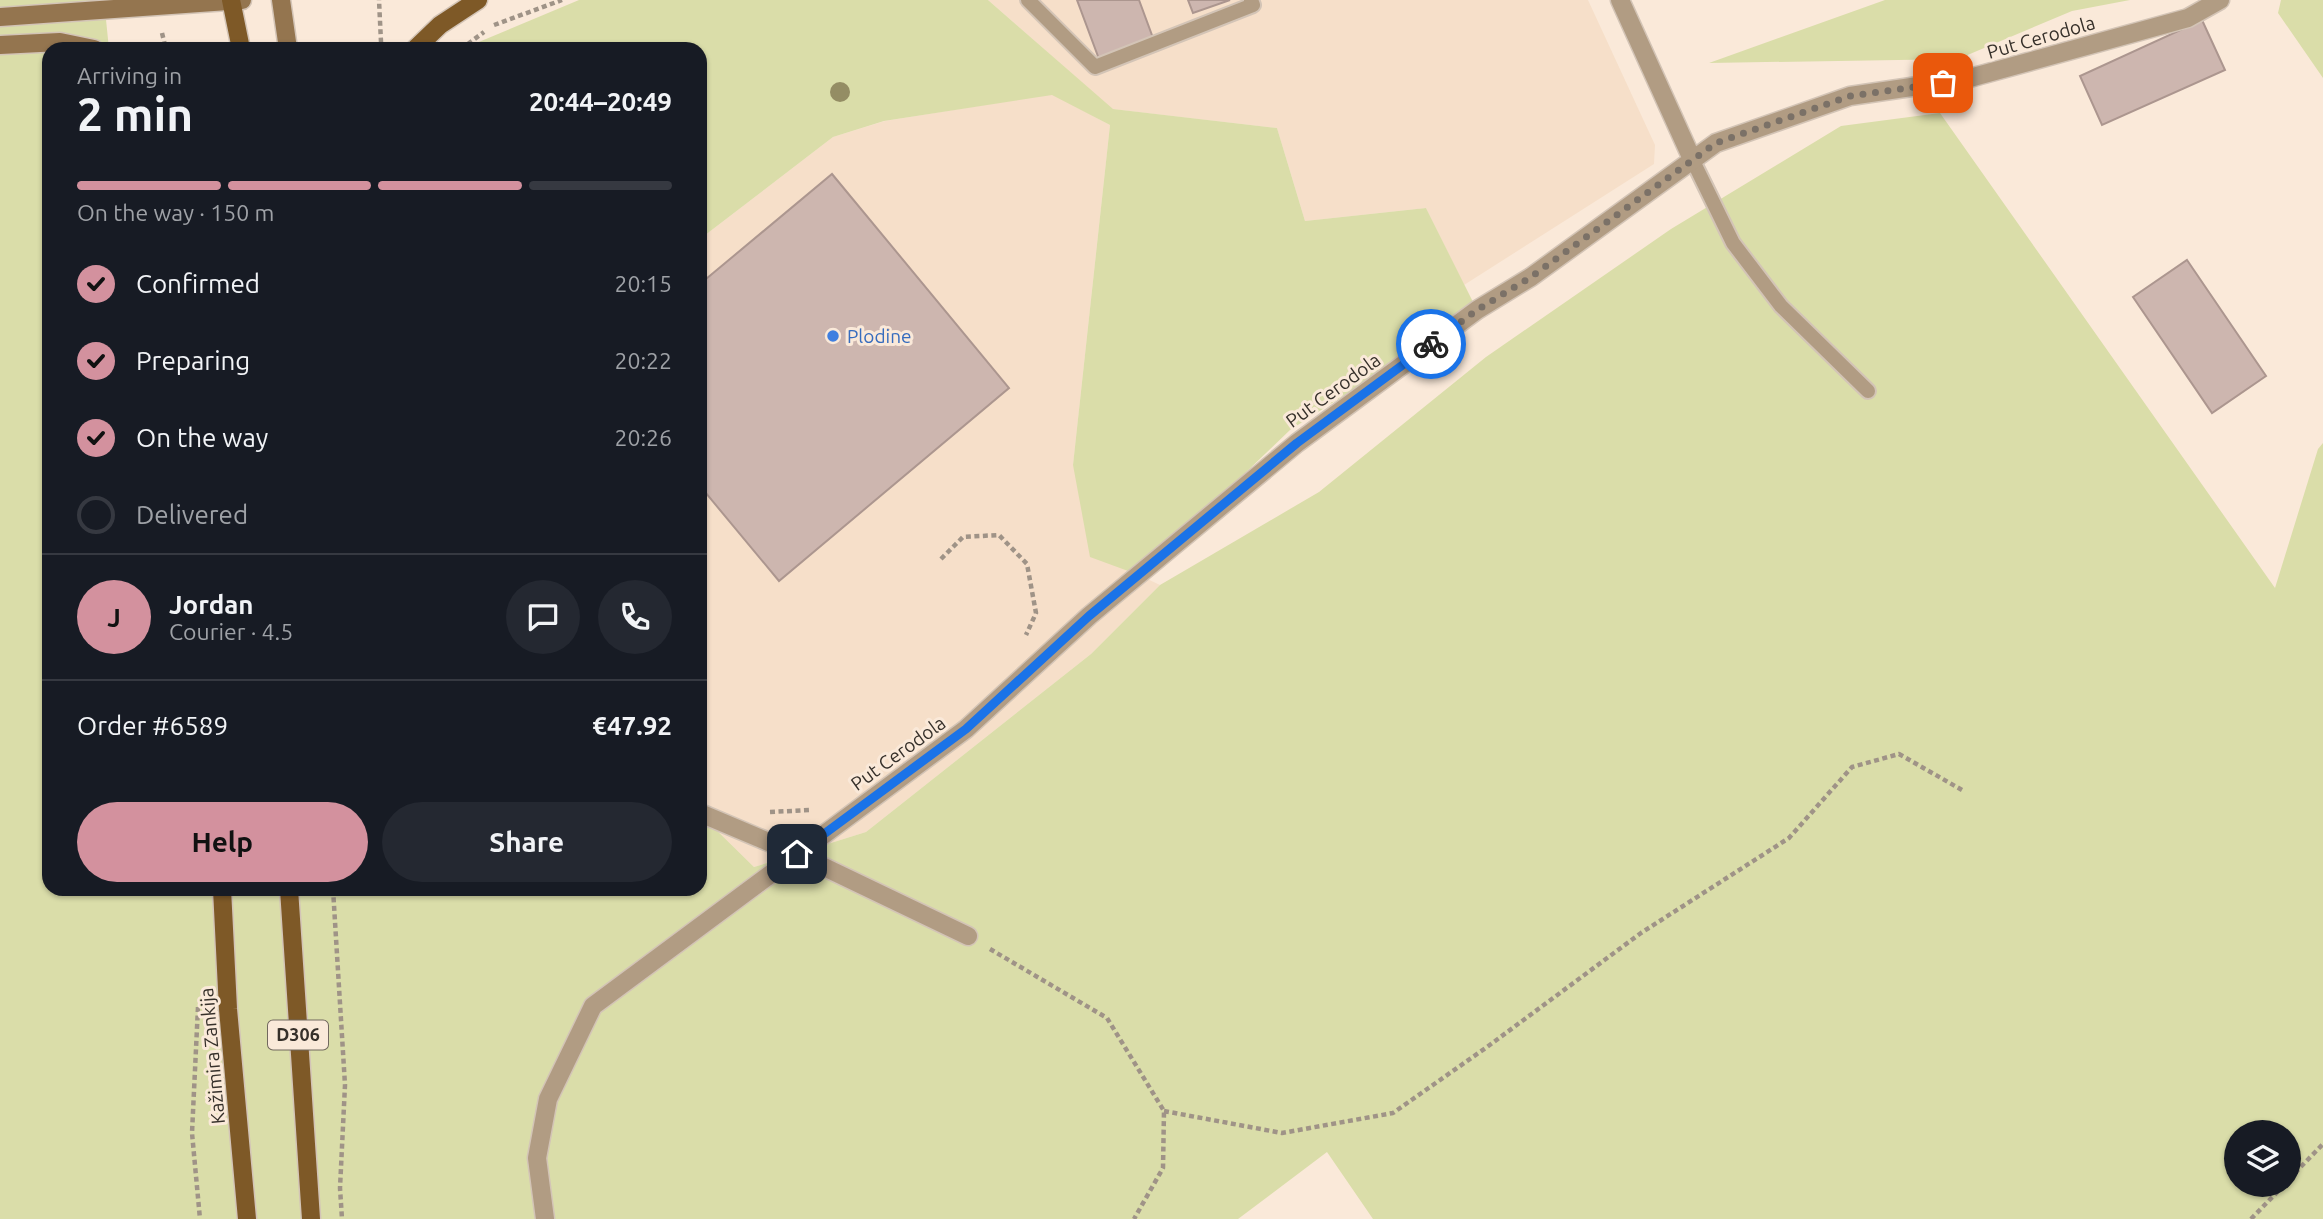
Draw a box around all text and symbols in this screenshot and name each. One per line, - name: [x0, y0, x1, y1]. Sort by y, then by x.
- street label: Put Cerodola: [1984, 11, 2098, 63]
- pin: [1913, 53, 1973, 113]
- text: Arriving in: [77, 63, 182, 88]
- icon: bag: [1924, 64, 1962, 102]
- text: 20:44–20:49: [529, 87, 672, 116]
- text: 2 min: [77, 88, 193, 140]
- text: On the way · 150 m: [77, 200, 274, 225]
- icon: check: [77, 265, 115, 303]
- text: Confirmed: [136, 269, 260, 298]
- text: 20:15: [614, 271, 672, 296]
- courier: [1396, 309, 1466, 379]
- place label: Plodine: [847, 325, 912, 347]
- icon: bike: [1412, 325, 1450, 363]
- marker: Plodine: [825, 328, 841, 344]
- icon: check: [77, 342, 115, 380]
- text: Preparing: [136, 346, 250, 375]
- text: 20:22: [614, 348, 672, 373]
- street label: Put Cerodola: [1281, 348, 1385, 432]
- icon: check: [77, 419, 115, 457]
- text: On the way: [136, 423, 268, 452]
- text: 20:26: [614, 425, 672, 450]
- text: Delivered: [136, 500, 248, 529]
- button: chat: [506, 580, 580, 654]
- button: phone: [598, 580, 672, 654]
- text: Jordan: [169, 590, 254, 619]
- text: J: [107, 603, 121, 632]
- text: Courier · 4.5: [169, 619, 293, 644]
- text: Order #6589: [77, 711, 228, 740]
- text: €47.92: [592, 711, 672, 740]
- street label: Put Cerodola: [846, 711, 950, 795]
- button: Help: [77, 802, 368, 882]
- button: Share: [382, 802, 672, 882]
- pin: [767, 824, 827, 884]
- icon: home: [778, 835, 816, 873]
- street label: Kažimira Zankija: [195, 987, 229, 1125]
- road number: D306: [268, 1020, 328, 1050]
- map controls: [2224, 1120, 2301, 1197]
- button: layers: [2224, 1120, 2301, 1197]

